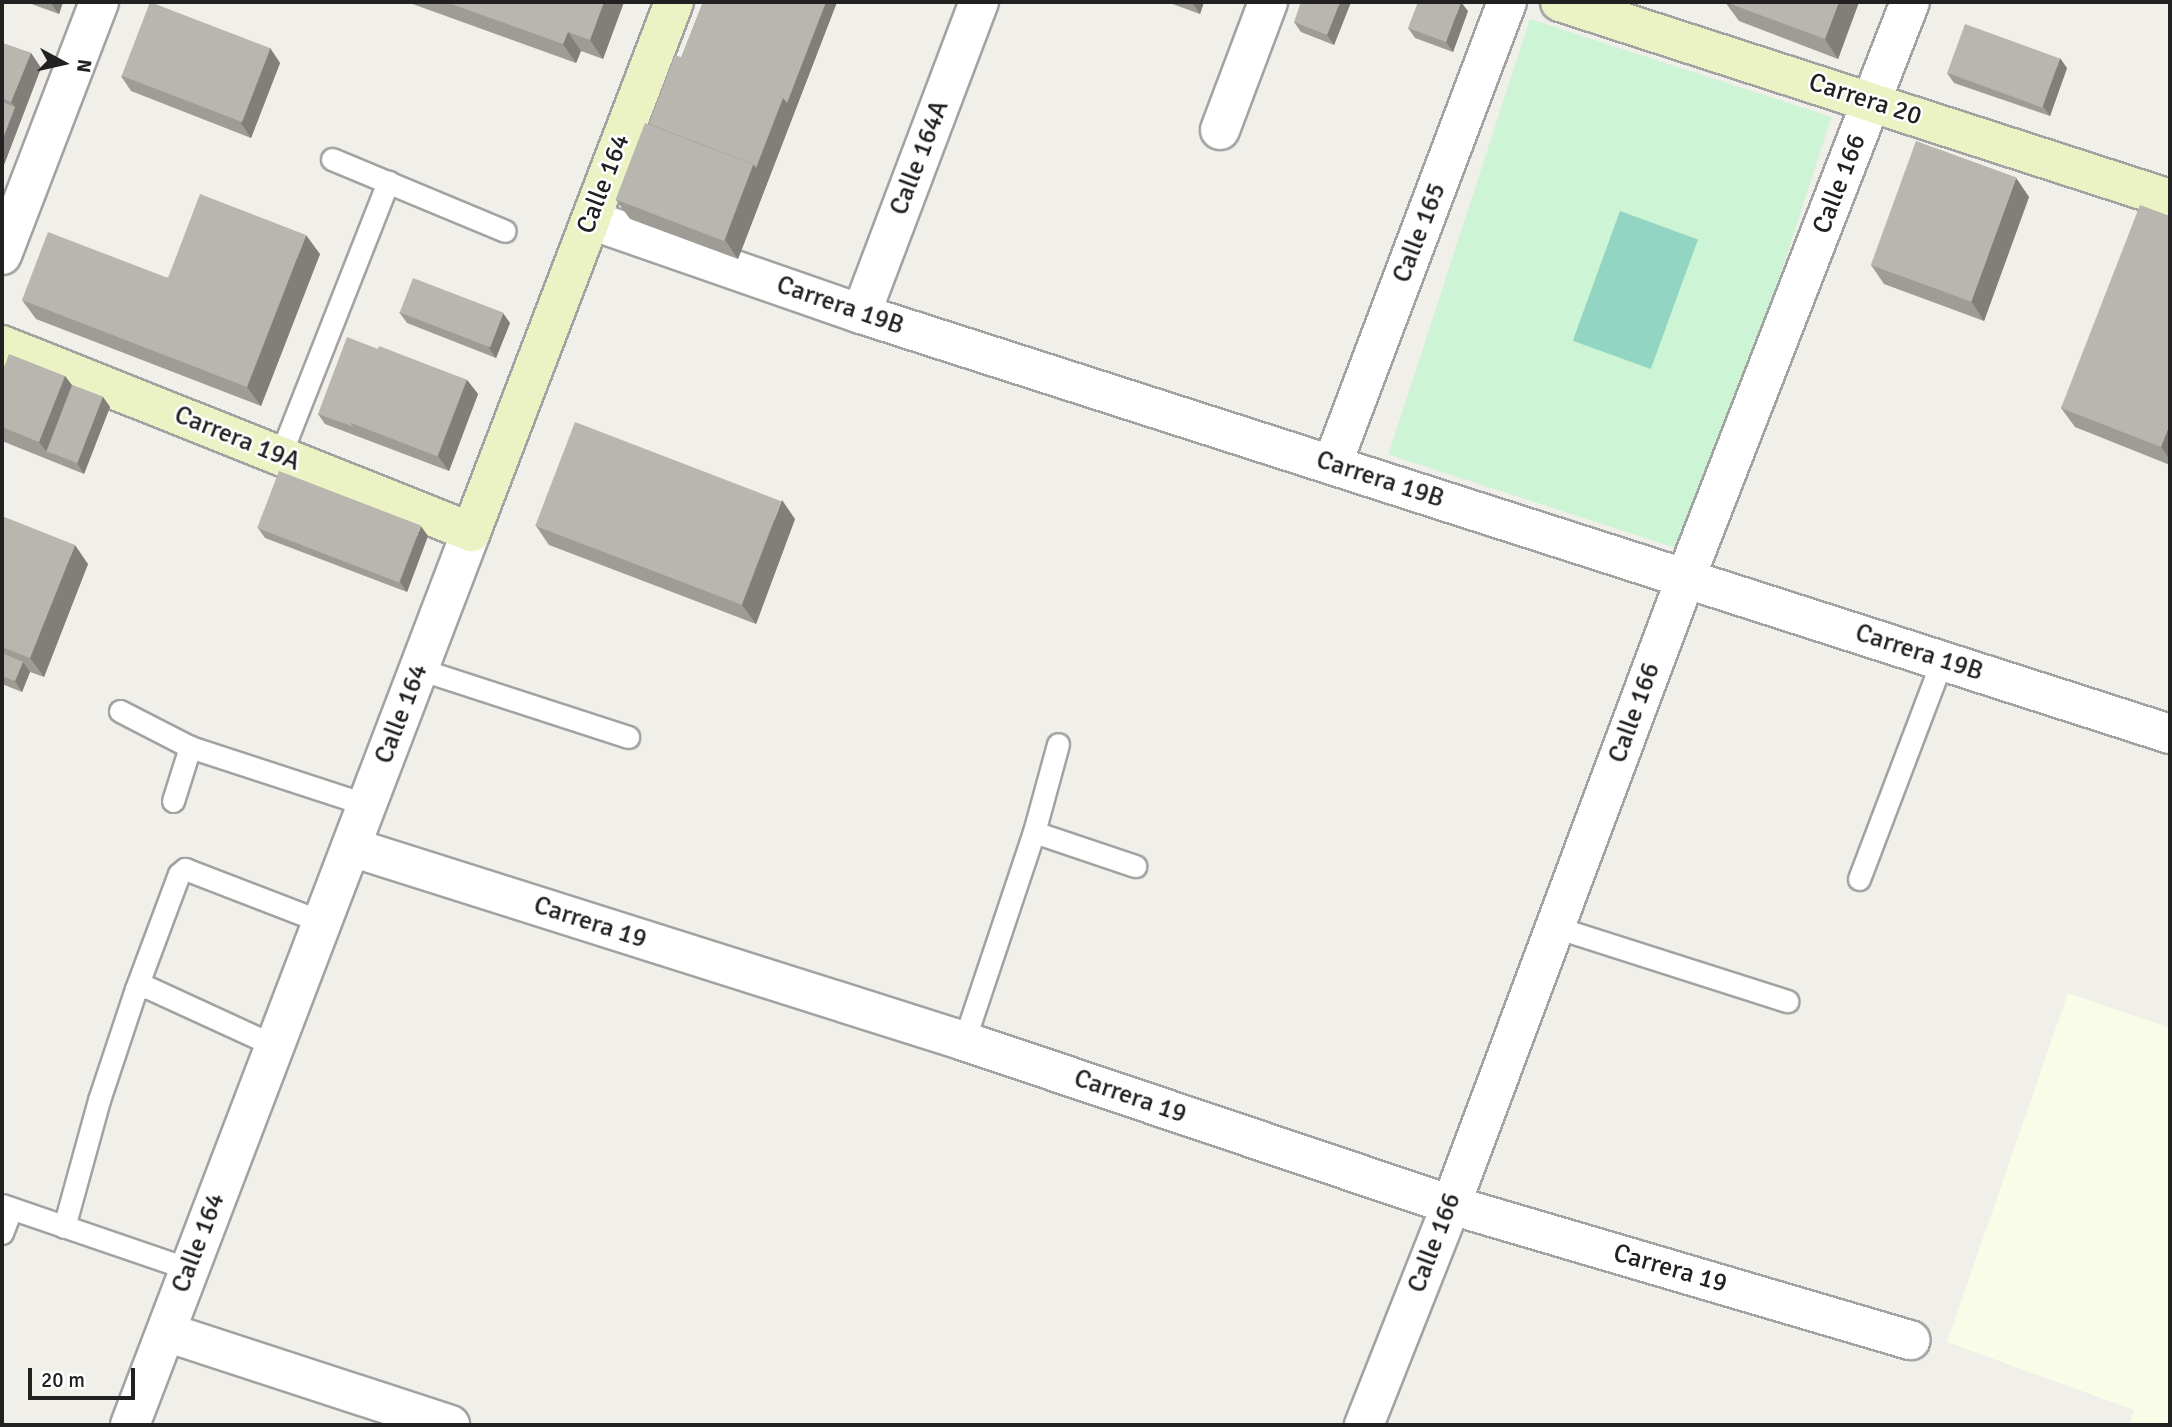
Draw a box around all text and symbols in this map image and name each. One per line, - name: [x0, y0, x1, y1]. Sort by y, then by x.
- north arrow: [28, 28, 98, 98]
- text: N: [71, 58, 97, 74]
- street label: Carrera 20: [1805, 67, 1925, 133]
- street label: Calle 164A: [884, 96, 956, 220]
- street label: Calle 164: [571, 130, 637, 238]
- street label: Calle 166: [1807, 130, 1873, 238]
- street label: Calle 165: [1387, 179, 1453, 287]
- street label: Carrera 19B: [772, 270, 908, 342]
- street label: Carrera 19A: [170, 400, 304, 478]
- street label: Carrera 19B: [1312, 445, 1448, 515]
- street label: Carrera 19B: [1851, 618, 1987, 688]
- street label: Calle 166: [1603, 659, 1667, 767]
- street label: Calle 164: [369, 660, 435, 768]
- street label: Carrera 19: [530, 890, 650, 956]
- street label: Carrera 19: [1070, 1063, 1190, 1131]
- street label: Calle 164: [166, 1189, 232, 1297]
- street label: Calle 166: [1402, 1189, 1468, 1297]
- street label: Carrera 19: [1610, 1238, 1730, 1300]
- scale bar: [32, 1354, 138, 1398]
- text: 20 m: [41, 1367, 85, 1393]

